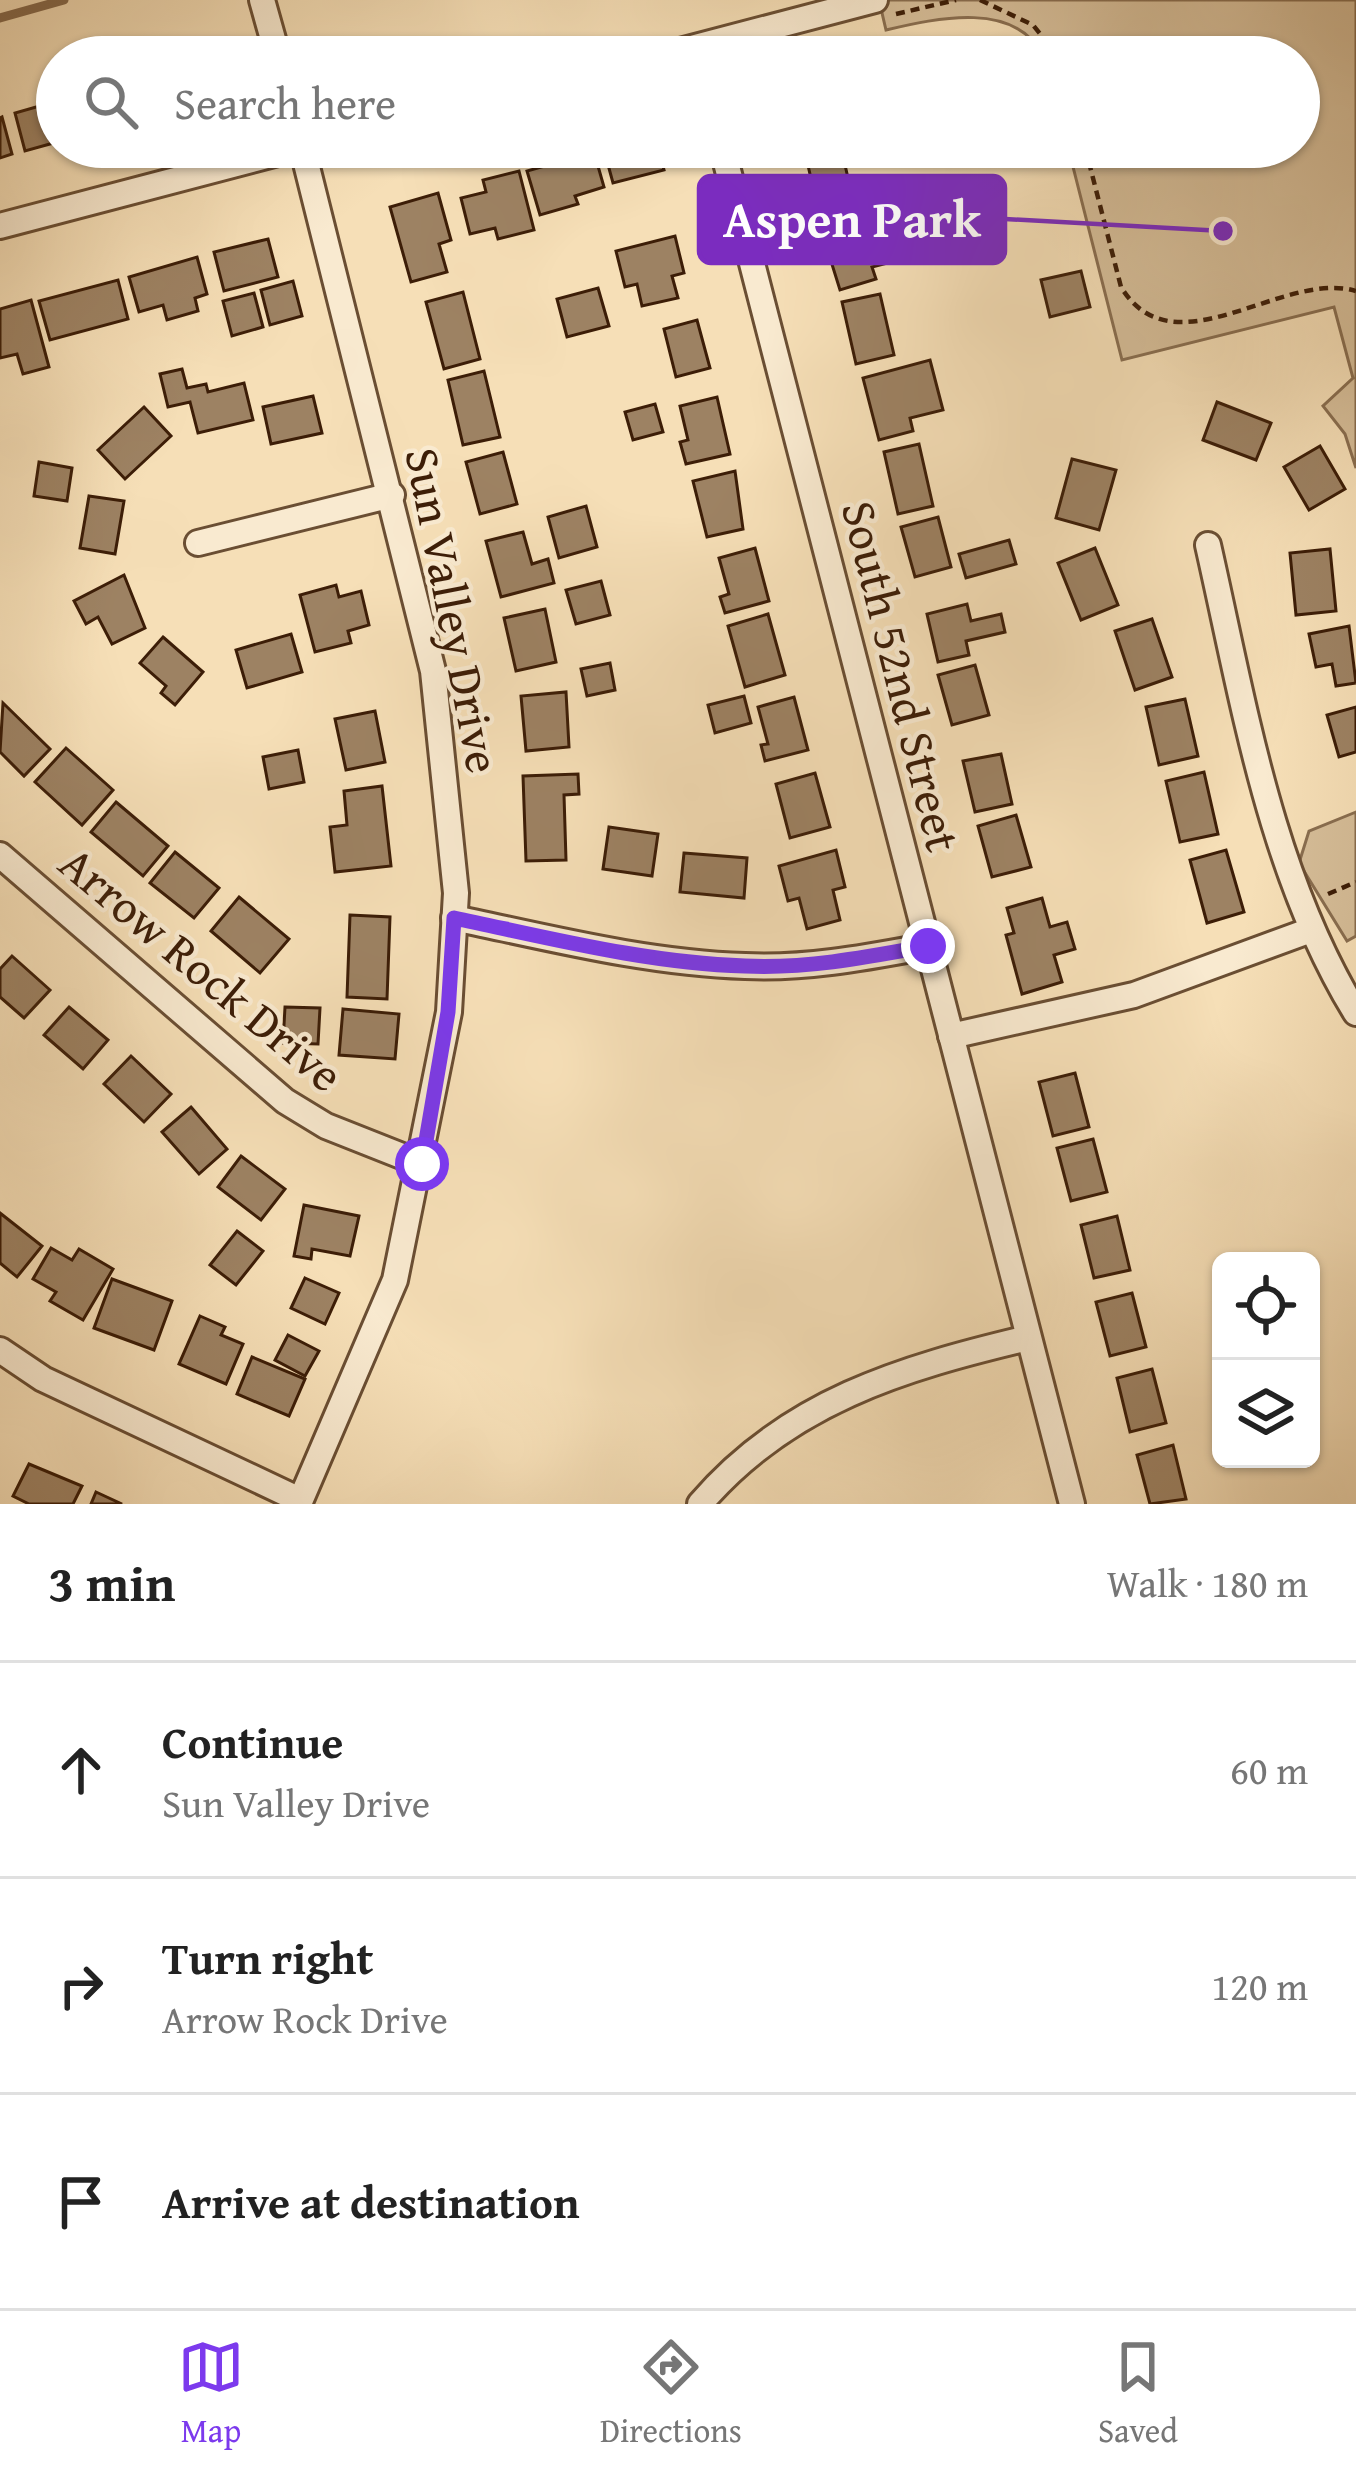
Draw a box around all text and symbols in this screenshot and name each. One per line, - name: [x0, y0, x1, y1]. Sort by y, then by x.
- search box: [36, 36, 1320, 168]
- icon: search: [78, 69, 144, 135]
- text: Search here: [174, 70, 396, 135]
- callout: Aspen Park: [699, 176, 1005, 263]
- text: Aspen Park: [723, 181, 982, 256]
- street label: Sun Valley Drive: [388, 441, 520, 779]
- street label: South 52nd Street: [824, 493, 980, 859]
- street label: Arrow Rock Drive: [44, 828, 360, 1108]
- route end: [901, 919, 955, 973]
- route start: [395, 1137, 449, 1191]
- map controls: [1212, 1252, 1320, 1468]
- button: locate: [1212, 1252, 1320, 1360]
- button: layers: [1212, 1360, 1320, 1468]
- text: 3 min: [48, 1545, 175, 1620]
- text: Walk · 180 m: [1107, 1554, 1308, 1611]
- text: Continue: [162, 1709, 343, 1774]
- icon: ahead: [48, 1737, 114, 1803]
- text: 60 m: [1230, 1741, 1308, 1798]
- text: Sun Valley Drive: [162, 1774, 430, 1831]
- text: Turn right: [162, 1925, 374, 1990]
- icon: right: [48, 1953, 114, 2019]
- text: 120 m: [1211, 1957, 1308, 2014]
- text: Arrow Rock Drive: [162, 1990, 448, 2047]
- icon: arrive: [48, 2169, 114, 2235]
- text: Arrive at destination: [162, 2169, 580, 2234]
- tab: Map: [178, 2334, 244, 2454]
- tab: Directions: [600, 2334, 742, 2454]
- tab: Saved: [1098, 2334, 1178, 2454]

